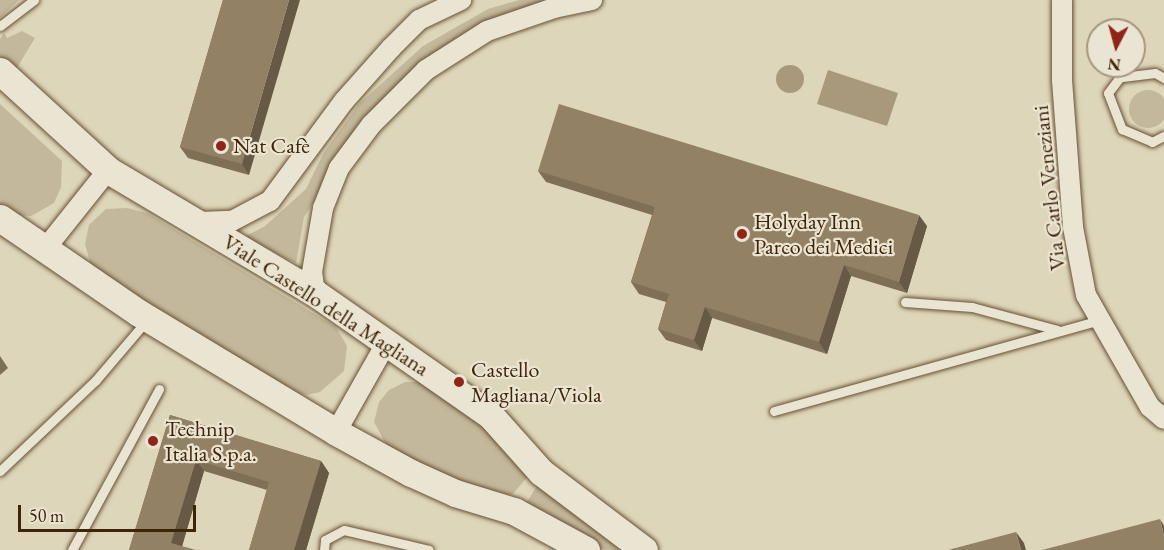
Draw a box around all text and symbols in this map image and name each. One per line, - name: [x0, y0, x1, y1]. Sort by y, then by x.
- north arrow: [1086, 18, 1146, 78]
- text: N: [1107, 53, 1122, 76]
- street label: Via Carlo Veneziani: [1027, 104, 1071, 272]
- place label: Nat Cafè: [233, 133, 310, 159]
- marker: Nat Cafè: [214, 139, 228, 153]
- place label: Holyday Inn Parco dei Medici: [754, 208, 893, 260]
- marker: Holyday Inn Parco dei Medici: [735, 227, 749, 241]
- street label: Viale Castello della Magliana: [218, 228, 434, 382]
- place label: Castello Magliana/Viola: [471, 356, 602, 408]
- marker: Castello Magliana/Viola: [452, 375, 466, 389]
- place label: Technip Italia S.p.a.: [165, 415, 257, 466]
- marker: Technip Italia S.p.a.: [146, 434, 160, 448]
- scale bar: [21, 493, 200, 531]
- text: 50 m: [29, 504, 64, 527]

